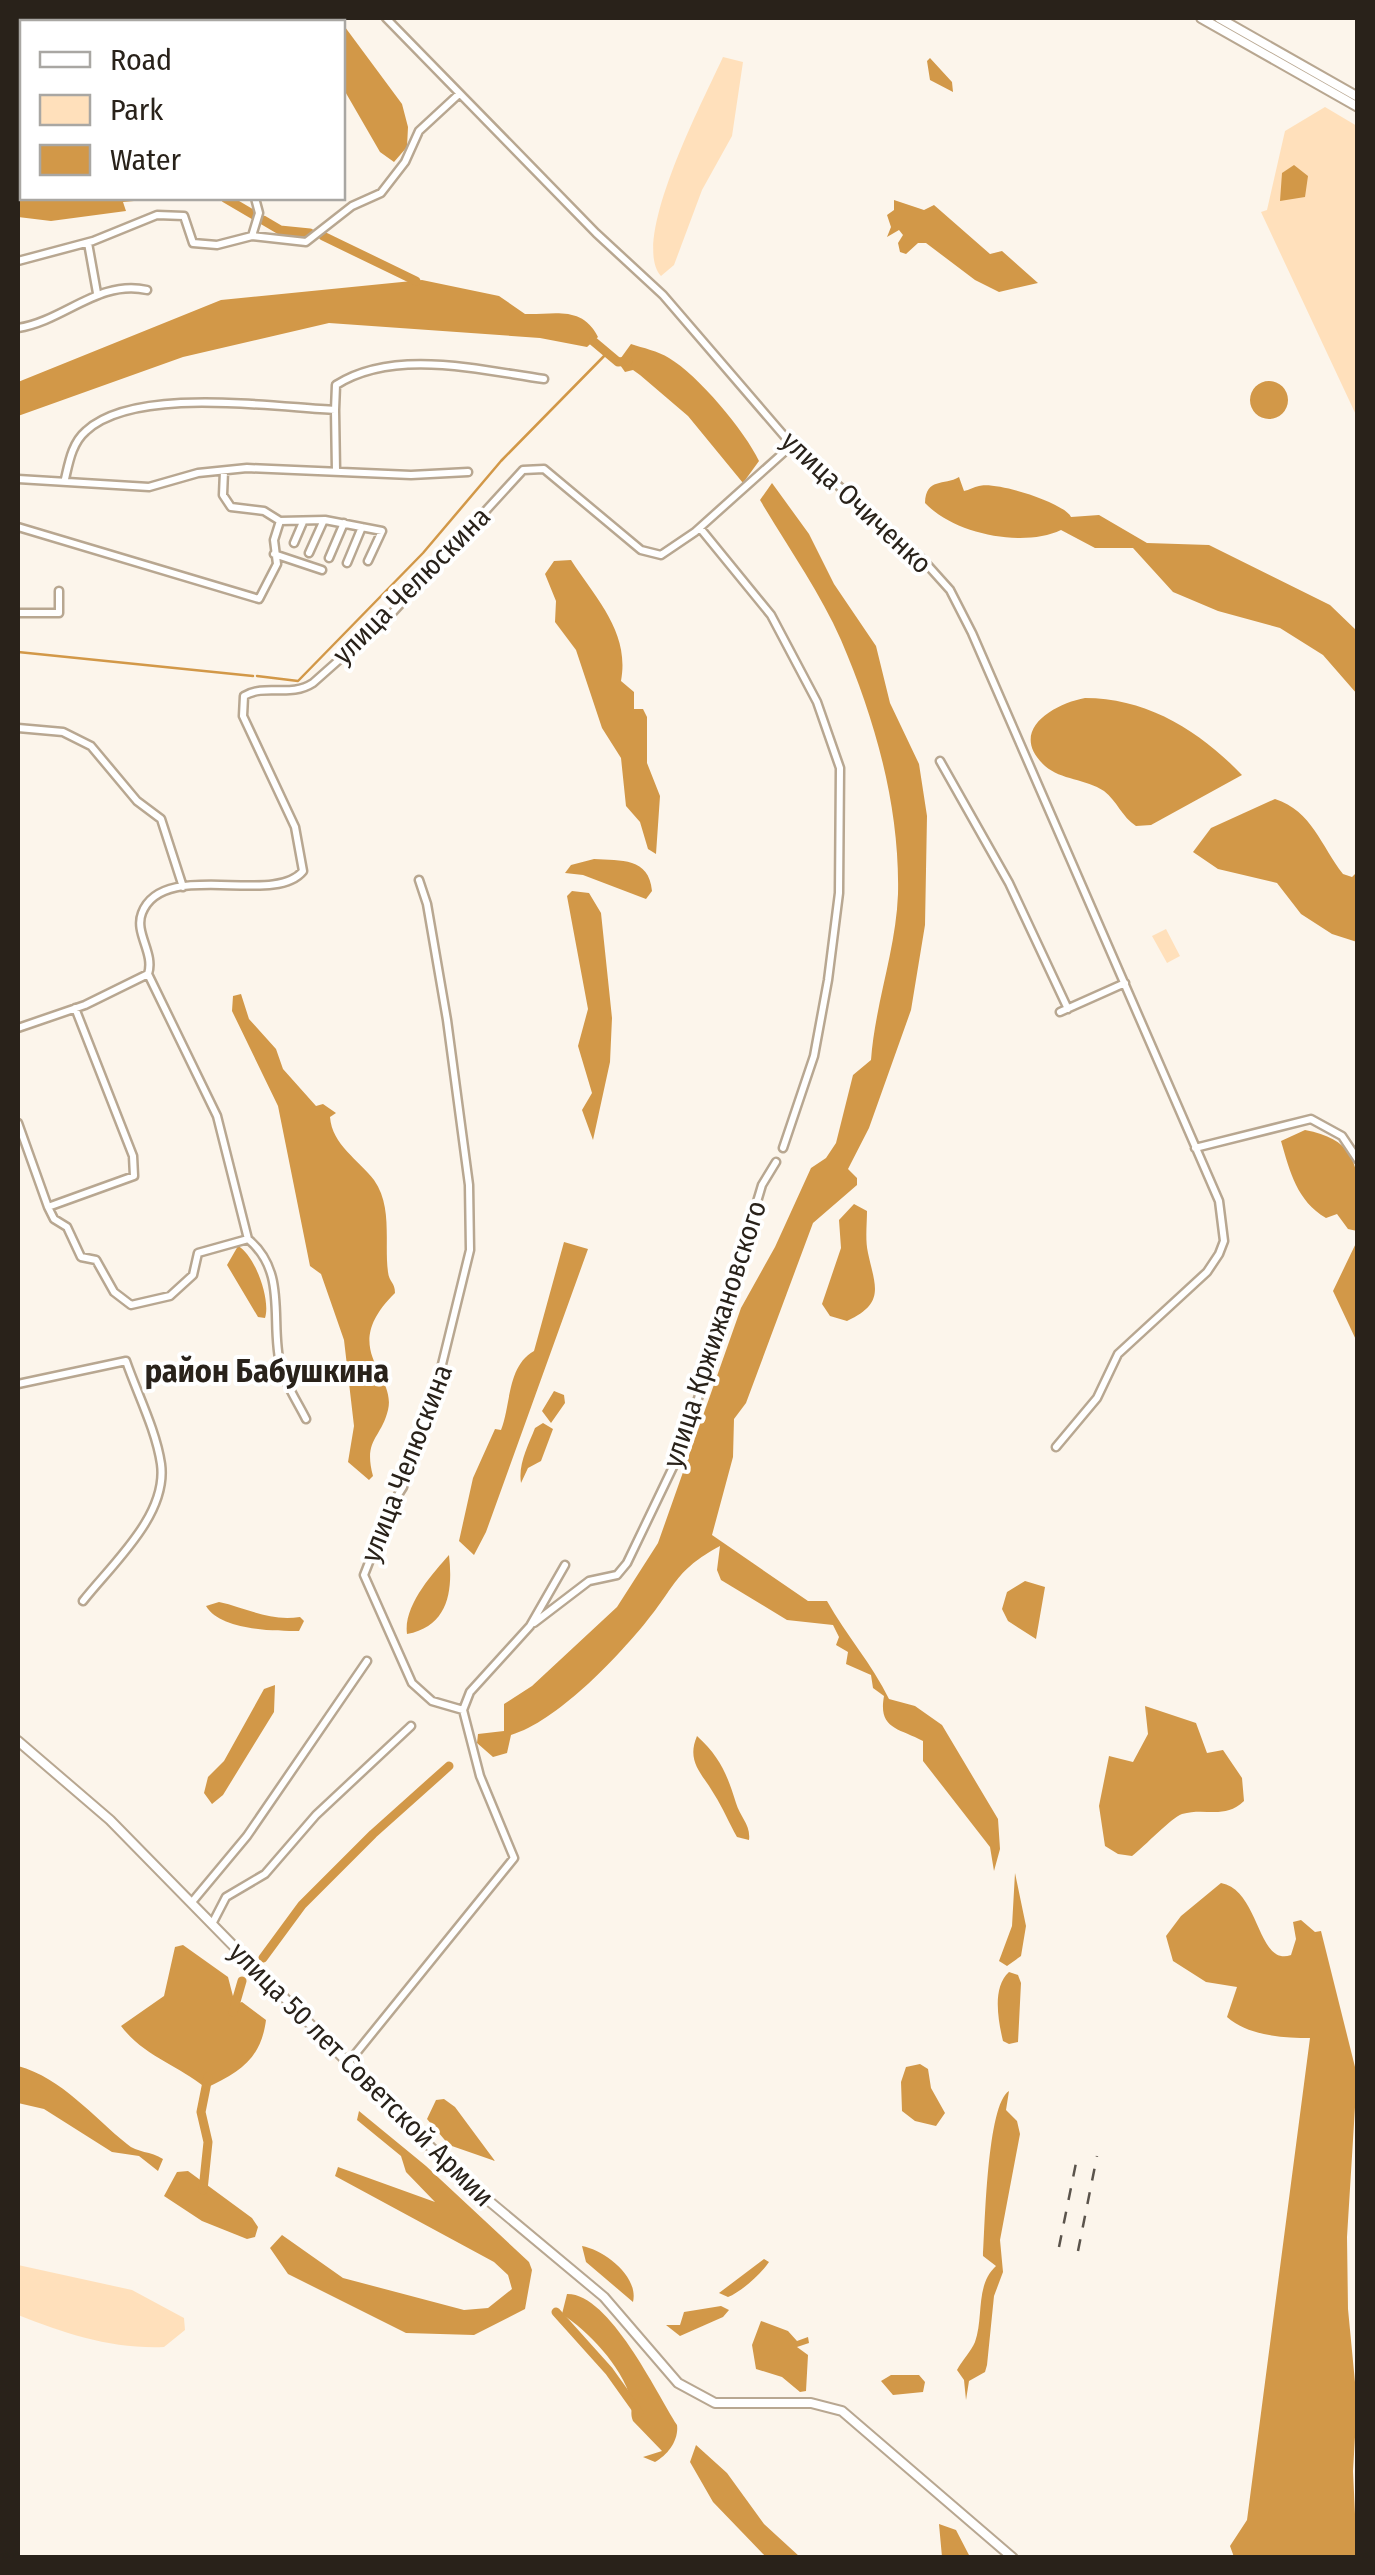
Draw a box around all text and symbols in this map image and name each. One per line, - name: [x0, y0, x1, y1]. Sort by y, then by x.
- legend: [20, 20, 345, 200]
- text: Road: [110, 42, 172, 78]
- text: Park: [110, 92, 163, 128]
- text: Water: [110, 142, 181, 178]
- street label: улица Очиченко: [775, 424, 939, 580]
- street label: улица Челюскина: [326, 500, 497, 671]
- street label: улица Кржижановского: [656, 1197, 773, 1472]
- district label: район Бабушкина: [145, 1352, 389, 1390]
- street label: улица Челюскина: [354, 1360, 459, 1566]
- street label: улица 50 лет Советской Армии: [223, 1935, 501, 2213]

